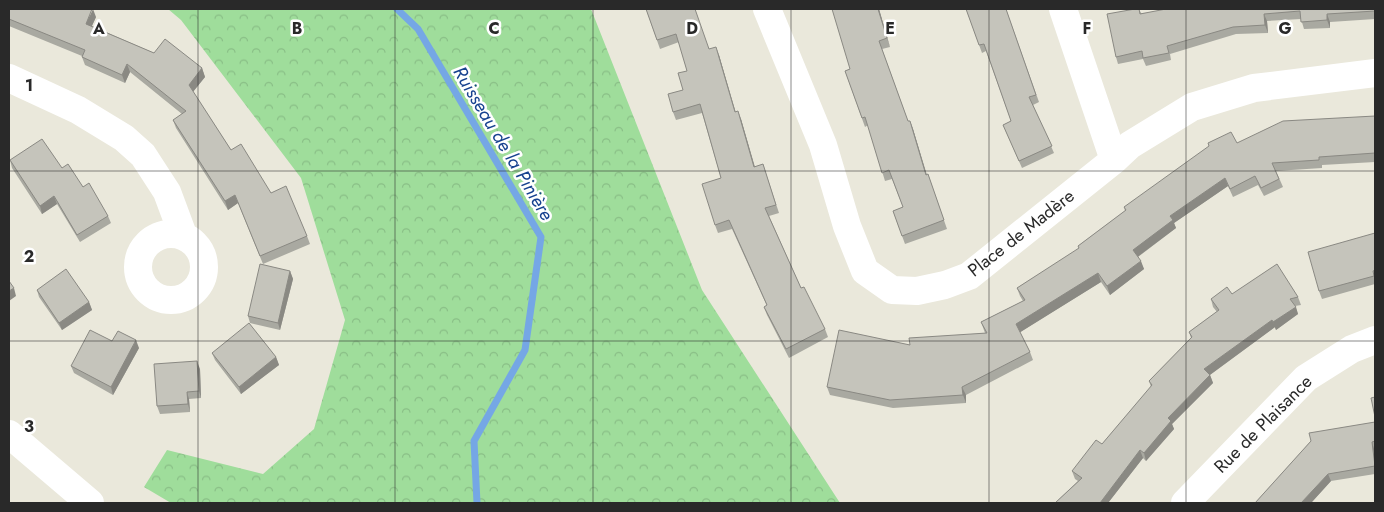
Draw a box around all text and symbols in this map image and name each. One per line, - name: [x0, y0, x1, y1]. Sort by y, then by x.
- text: A: [92, 17, 105, 40]
- text: B: [292, 17, 302, 40]
- text: C: [488, 17, 500, 40]
- text: D: [686, 17, 698, 40]
- text: E: [885, 17, 895, 40]
- text: F: [1083, 17, 1091, 40]
- text: G: [1278, 17, 1292, 40]
- water label: Ruisseau de la Pinière: [447, 61, 561, 226]
- text: 1: [25, 74, 33, 97]
- street label: Place de Madère: [962, 183, 1080, 283]
- text: 2: [24, 245, 34, 268]
- street label: Rue de Plaisance: [1208, 369, 1318, 479]
- text: 3: [24, 415, 34, 438]

